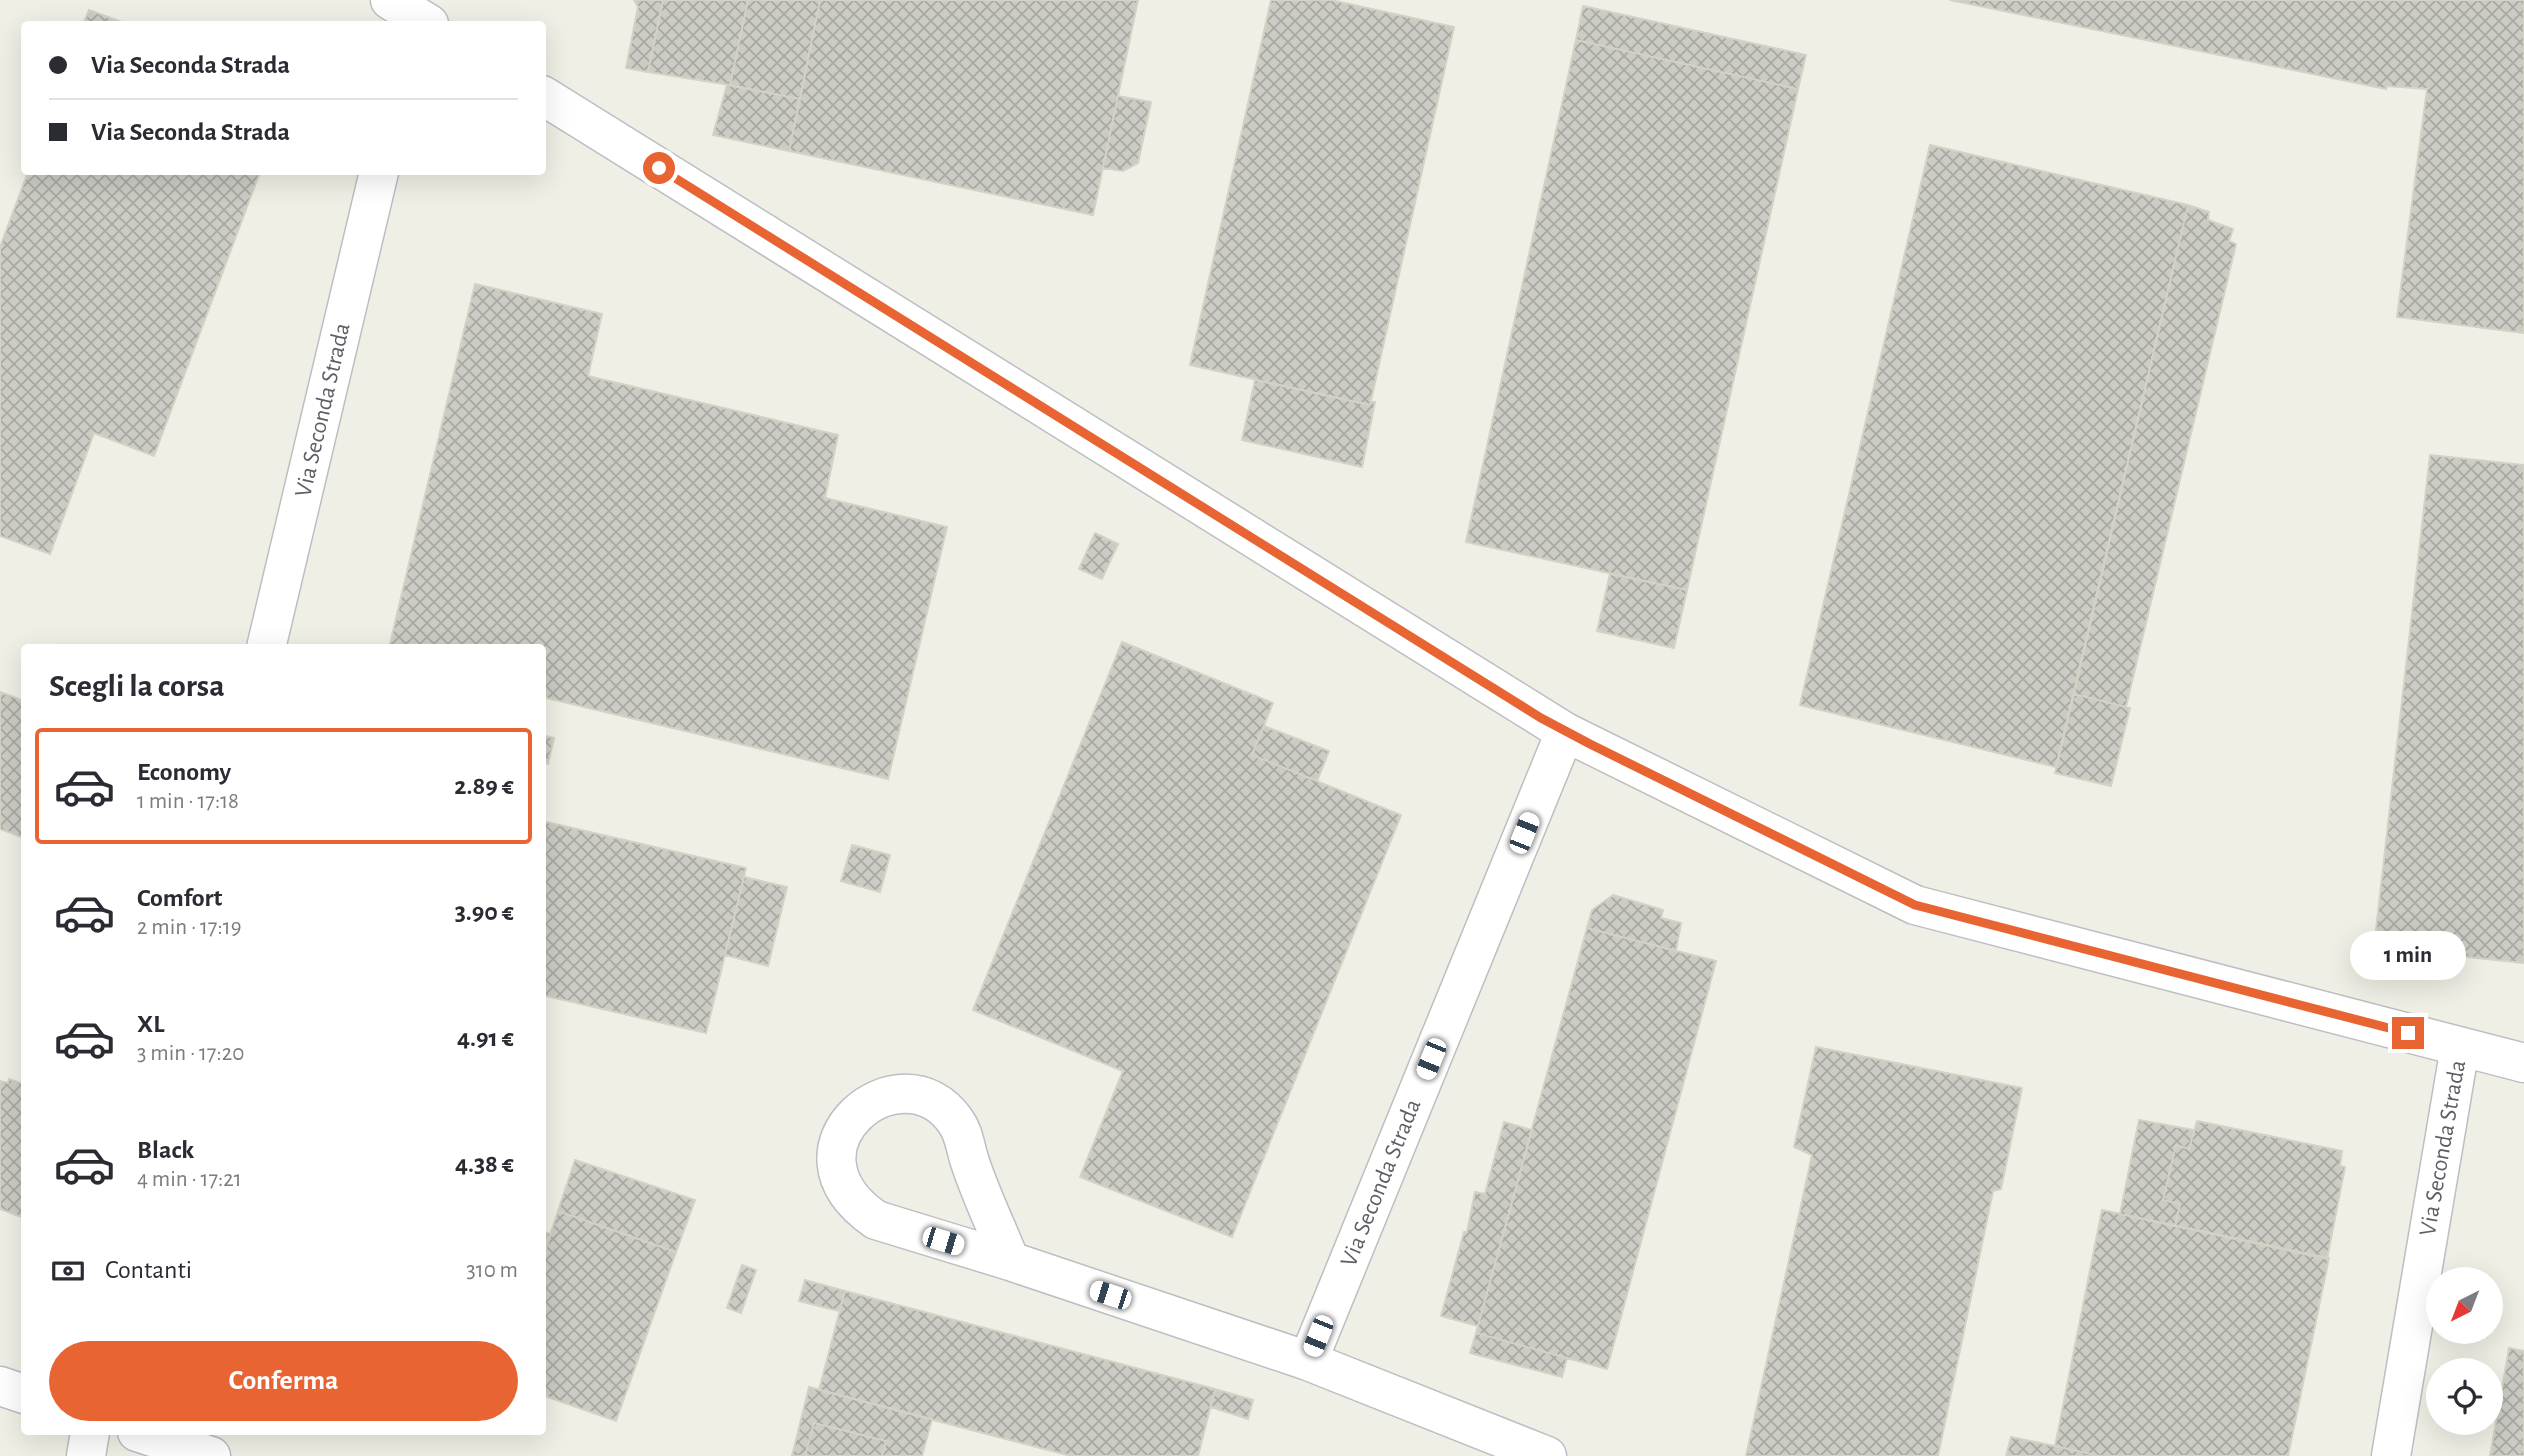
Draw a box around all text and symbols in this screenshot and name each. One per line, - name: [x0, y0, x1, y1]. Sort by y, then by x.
- text: Via Seconda Strada: [91, 52, 290, 78]
- text: Via Seconda Strada: [91, 119, 290, 145]
- route start: [643, 152, 675, 184]
- street label: Via Seconda Strada: [291, 321, 355, 499]
- text: Scegli la corsa: [49, 670, 225, 702]
- icon: car: [53, 755, 116, 818]
- text: Economy: [137, 759, 231, 785]
- text: 2.89 €: [454, 773, 514, 799]
- text: 1 min · 17:18: [137, 790, 239, 813]
- car: [1507, 810, 1542, 856]
- icon: car: [53, 881, 116, 944]
- text: Comfort: [137, 885, 222, 911]
- text: 3.90 €: [455, 899, 514, 925]
- text: 2 min · 17:19: [137, 916, 241, 939]
- callout: 1 min: [2350, 932, 2466, 981]
- text: 1 min: [2384, 944, 2432, 967]
- icon: car: [53, 1007, 116, 1070]
- text: XL: [137, 1011, 164, 1037]
- route end: [2392, 1017, 2424, 1049]
- text: 4.91 €: [457, 1025, 514, 1051]
- car: [1414, 1036, 1449, 1082]
- text: 3 min · 17:20: [137, 1042, 244, 1065]
- street label: Via Seconda Strada: [2416, 1058, 2470, 1238]
- street label: Via Seconda Strada: [1337, 1096, 1425, 1270]
- icon: car: [53, 1133, 116, 1196]
- text: Black: [137, 1137, 194, 1163]
- text: 4.38 €: [455, 1151, 514, 1177]
- text: 4 min · 17:21: [137, 1168, 242, 1191]
- car: [920, 1225, 967, 1257]
- icon: cash: [49, 1252, 87, 1290]
- text: Contanti: [105, 1257, 192, 1283]
- text: 310 m: [466, 1259, 518, 1282]
- north arrow: [2426, 1267, 2502, 1344]
- map controls: [2426, 1267, 2503, 1435]
- car: [1087, 1279, 1134, 1311]
- car: [1301, 1313, 1336, 1359]
- button: Conferma: [49, 1341, 518, 1421]
- button: locate: [2426, 1358, 2503, 1435]

